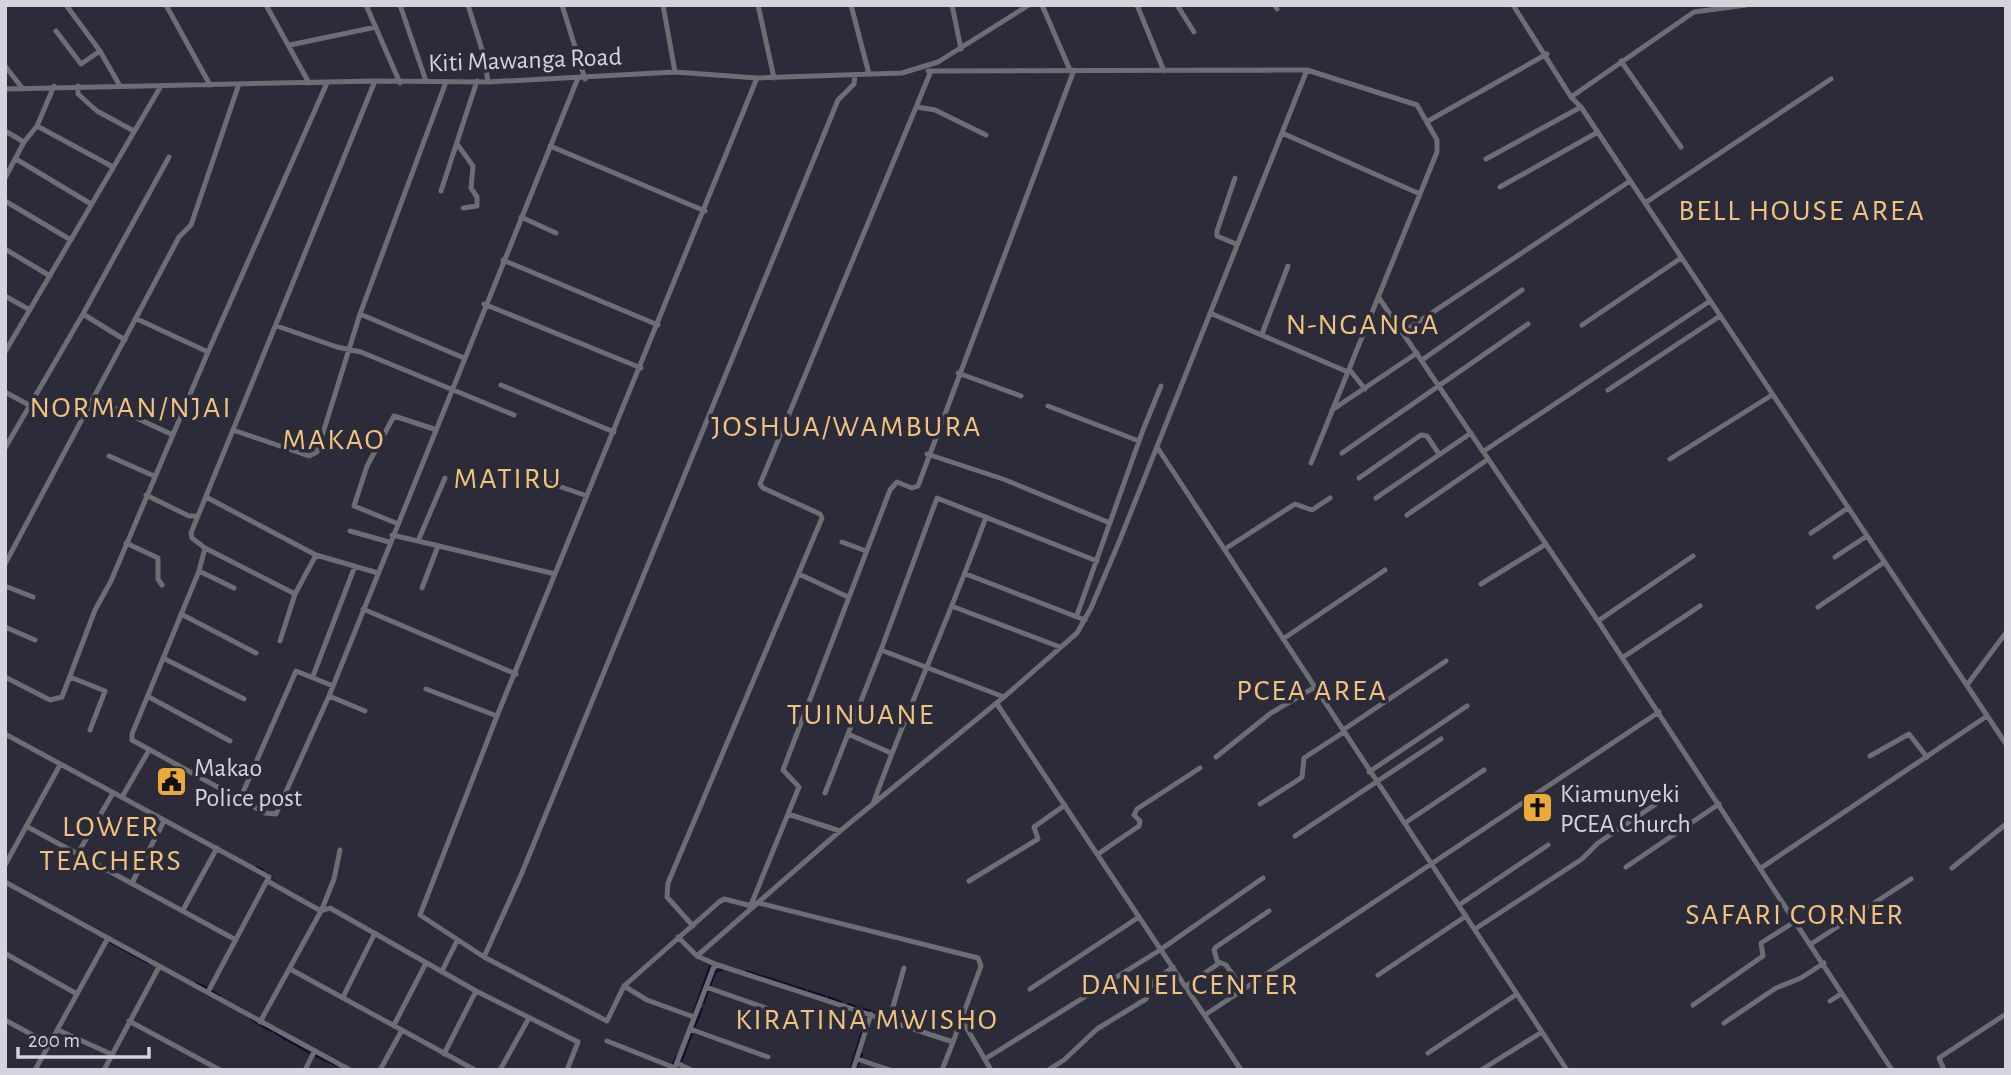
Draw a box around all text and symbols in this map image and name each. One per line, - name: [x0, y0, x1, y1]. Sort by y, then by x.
- street label: Kiti Mawanga Road: [428, 44, 622, 76]
- district label: BELL HOUSE AREA: [1678, 196, 1926, 226]
- district label: N-NGANGA: [1286, 310, 1440, 340]
- district label: NORMAN/NJAI: [30, 393, 232, 423]
- district label: JOSHUA/WAMBURA: [712, 412, 982, 442]
- district label: MAKAO: [282, 425, 386, 455]
- district label: MATIRU: [454, 464, 562, 494]
- district label: PCEA AREA: [1236, 676, 1388, 706]
- district label: TUINUANE: [787, 700, 935, 730]
- place label: Makao Police post: [194, 755, 302, 811]
- public building icon: Makao Police post: [154, 765, 188, 799]
- place label: Kiamunyeki PCEA Church: [1560, 781, 1691, 837]
- church icon: Kiamunyeki PCEA Church: [1520, 791, 1554, 825]
- district label: LOWER TEACHERS: [39, 812, 183, 876]
- district label: SAFARI CORNER: [1685, 900, 1905, 930]
- district label: DANIEL CENTER: [1081, 970, 1299, 1000]
- district label: KIRATINA MWISHO: [735, 1005, 999, 1035]
- scale bar: [18, 1016, 149, 1060]
- text: 200 m: [28, 1030, 80, 1051]

